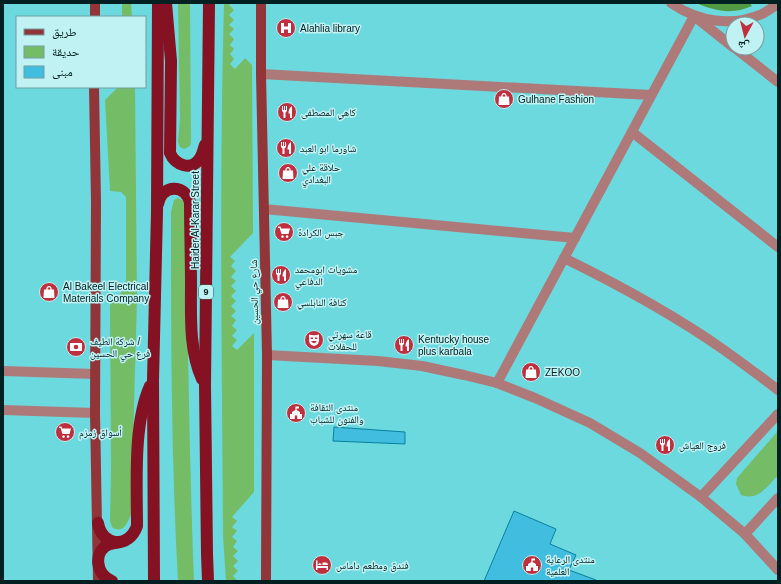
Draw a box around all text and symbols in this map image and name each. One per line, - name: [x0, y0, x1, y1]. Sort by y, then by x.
- legend: [16, 16, 146, 88]
- north arrow: [725, 16, 765, 56]
- hospital icon: Alahlia library: [275, 17, 297, 39]
- place label: Alahlia library: [300, 23, 360, 34]
- text: طريق: [52, 25, 77, 39]
- text: ش: [737, 37, 751, 53]
- text: حديقة: [52, 45, 80, 59]
- text: مبنى: [52, 65, 73, 79]
- shop icon: Gulhane Fashion: [493, 88, 515, 110]
- place label: Gulhane Fashion: [518, 94, 594, 105]
- restaurant icon: كاهي المصطفى: [276, 101, 298, 123]
- place label: كاهي المصطفى: [301, 107, 356, 120]
- restaurant icon: شاورما ابو العبد: [275, 137, 297, 159]
- place label: شاورما ابو العبد: [300, 143, 357, 154]
- shop icon: حلاقة علي البغدادي: [277, 162, 299, 184]
- place label: حلاقة علي البغدادي: [302, 162, 341, 187]
- street label: Haider Al-Karar Street: [190, 171, 201, 269]
- supermarket icon: جبس الكرادة: [273, 221, 295, 243]
- place label: جبس الكرادة: [298, 227, 345, 239]
- street label: شارع حي الحسين: [248, 259, 263, 325]
- restaurant icon: مشويات ابومحمد الدفاعي: [270, 264, 292, 286]
- place label: مشويات ابومحمد الدفاعي: [295, 264, 358, 289]
- shop icon: Al Bakeel Electrical Materials Company: [38, 281, 60, 303]
- place label: Al Bakeel Electrical Materials Company: [63, 281, 149, 304]
- road number: 9: [199, 285, 213, 299]
- shop icon: كنافة النابلسي: [272, 291, 294, 313]
- place label: كنافة النابلسي: [297, 297, 347, 310]
- theatre icon: قاعة سهرتي للحفلات: [303, 329, 325, 351]
- place label: قاعة سهرتي للحفلات: [328, 329, 372, 352]
- restaurant icon: Kentucky house plus karbala: [393, 334, 415, 356]
- place label: Kentucky house plus karbala: [418, 334, 490, 357]
- bank icon: شركة الطيف / فرع حي الحسين: [65, 336, 87, 358]
- place label: شركة الطيف / فرع حي الحسين: [90, 336, 150, 361]
- shop icon: ZEKOO: [520, 361, 542, 383]
- place label: ZEKOO: [545, 367, 580, 378]
- public building icon: منتدى الثقافة والفنون للشباب: [285, 402, 307, 424]
- place label: منتدى الثقافة والفنون للشباب: [310, 402, 364, 426]
- supermarket icon: أسواق زمزم: [54, 421, 76, 443]
- place label: أسواق زمزم: [79, 426, 122, 440]
- restaurant icon: فروج العياش: [654, 434, 676, 456]
- place label: فروج العياش: [679, 440, 726, 452]
- hotel icon: فندق ومطعم داماس: [311, 554, 333, 576]
- public building icon: منتدى الرعاية العلمية: [521, 554, 543, 576]
- place label: منتدى الرعاية العلمية: [546, 554, 595, 577]
- place label: فندق ومطعم داماس: [336, 560, 409, 573]

